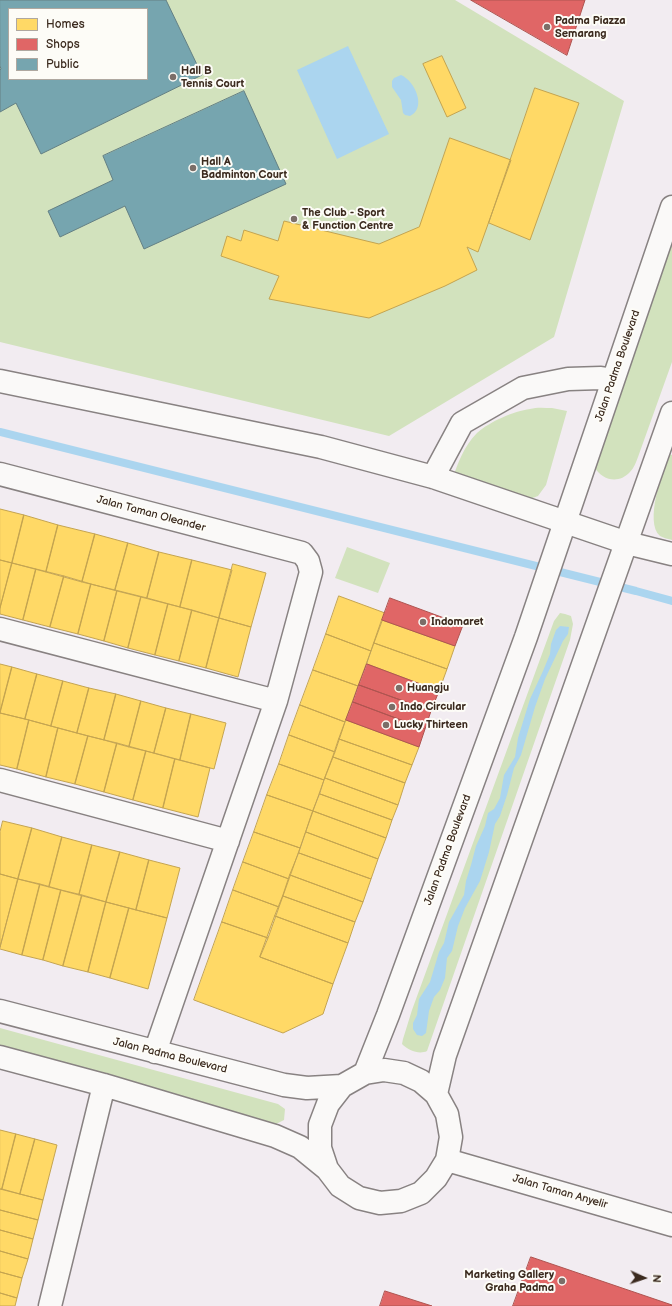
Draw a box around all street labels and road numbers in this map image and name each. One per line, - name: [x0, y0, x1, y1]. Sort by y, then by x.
- street label: Jalan Padma Boulevard: [593, 309, 643, 423]
- street label: Jalan Taman Oleander: [95, 493, 207, 535]
- street label: Jalan Padma Boulevard: [422, 793, 474, 907]
- street label: Jalan Padma Boulevard: [112, 1035, 228, 1077]
- street label: Jalan Taman Anyelir: [511, 1172, 609, 1212]

